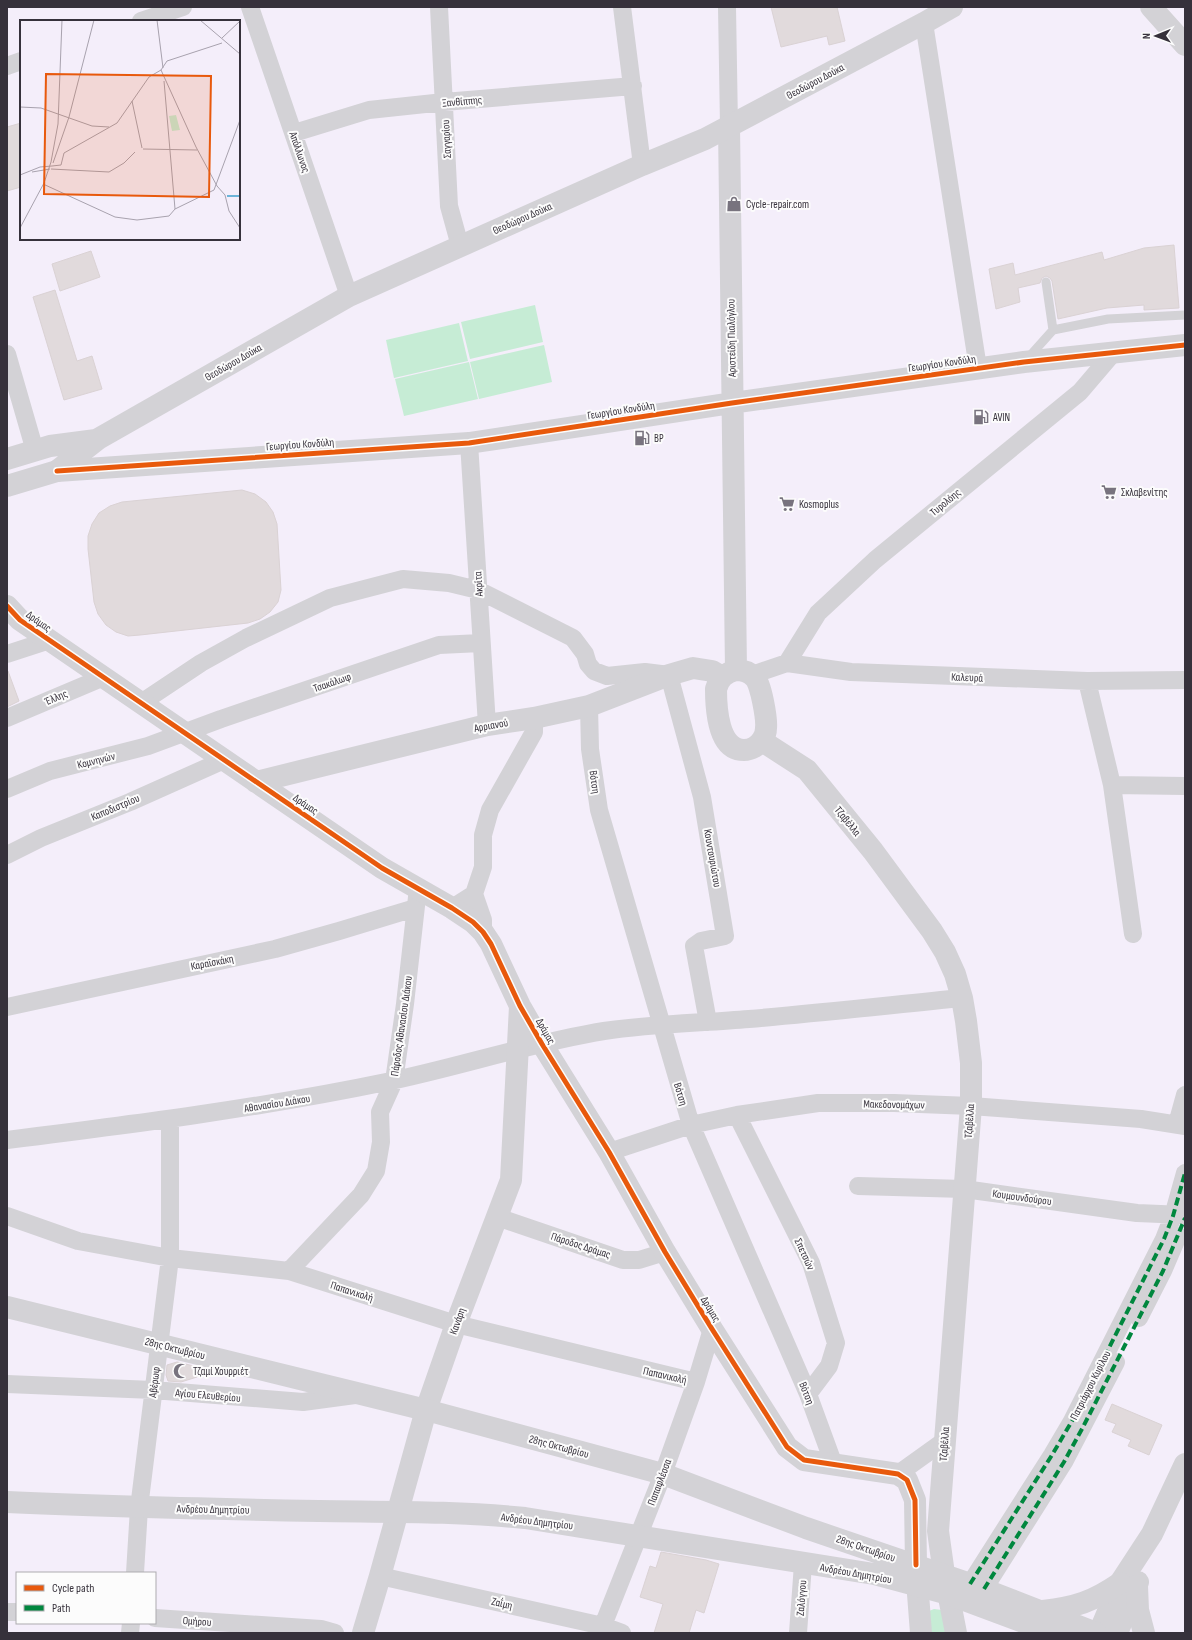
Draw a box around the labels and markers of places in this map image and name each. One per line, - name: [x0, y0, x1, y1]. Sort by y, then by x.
- shop icon: Cycle-repair.com: [725, 195, 743, 213]
- place label: Cycle-repair.com: [746, 198, 809, 211]
- fuel station icon: AVIN: [972, 408, 990, 426]
- place label: AVIN: [992, 411, 1010, 424]
- fuel station icon: BP: [633, 429, 651, 447]
- place label: BP: [654, 432, 664, 445]
- supermarket icon: Σκλαβενίτης: [1100, 483, 1118, 501]
- place label: Σκλαβενίτης: [1121, 486, 1168, 499]
- supermarket icon: Kosmoplus: [778, 495, 796, 513]
- place label: Kosmoplus: [799, 498, 839, 511]
- mosque icon: Τζαμί Χουρριέτ: [172, 1362, 190, 1380]
- place label: Τζαμί Χουρριέτ: [193, 1365, 249, 1378]

